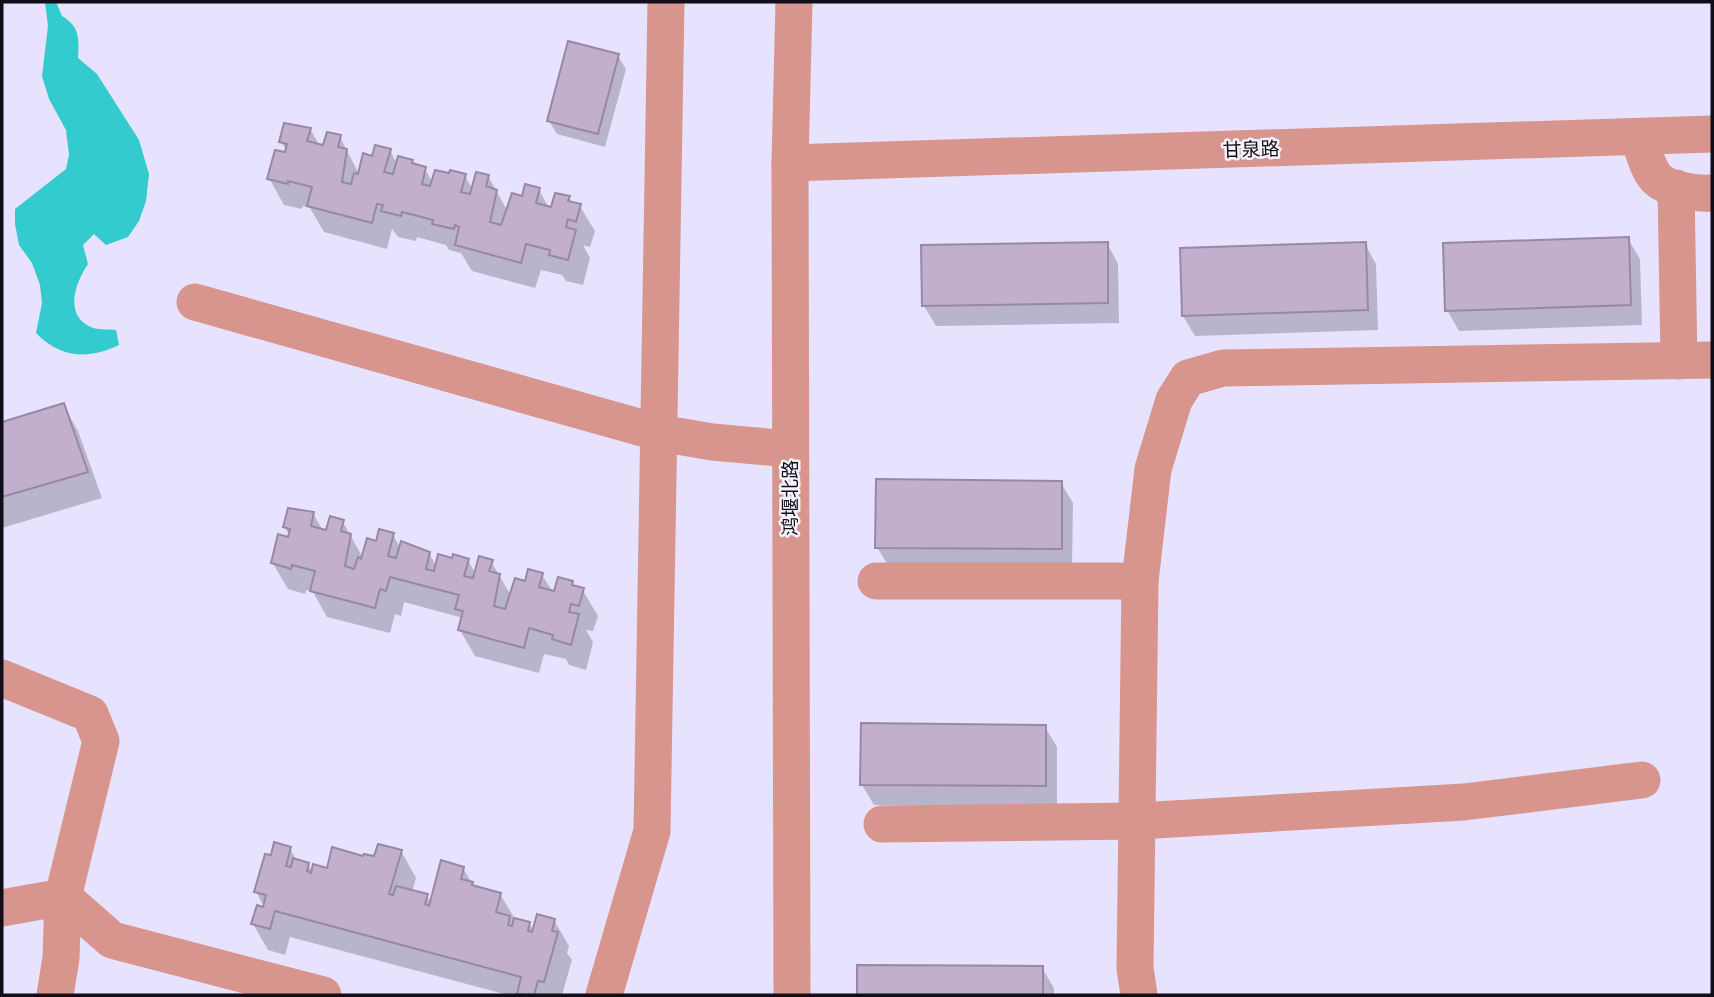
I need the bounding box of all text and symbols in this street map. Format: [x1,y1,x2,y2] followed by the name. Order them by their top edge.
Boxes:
[1222,133,1280,162] street label: 甘泉路
[775,460,802,536] street label: 鸿堰北路

